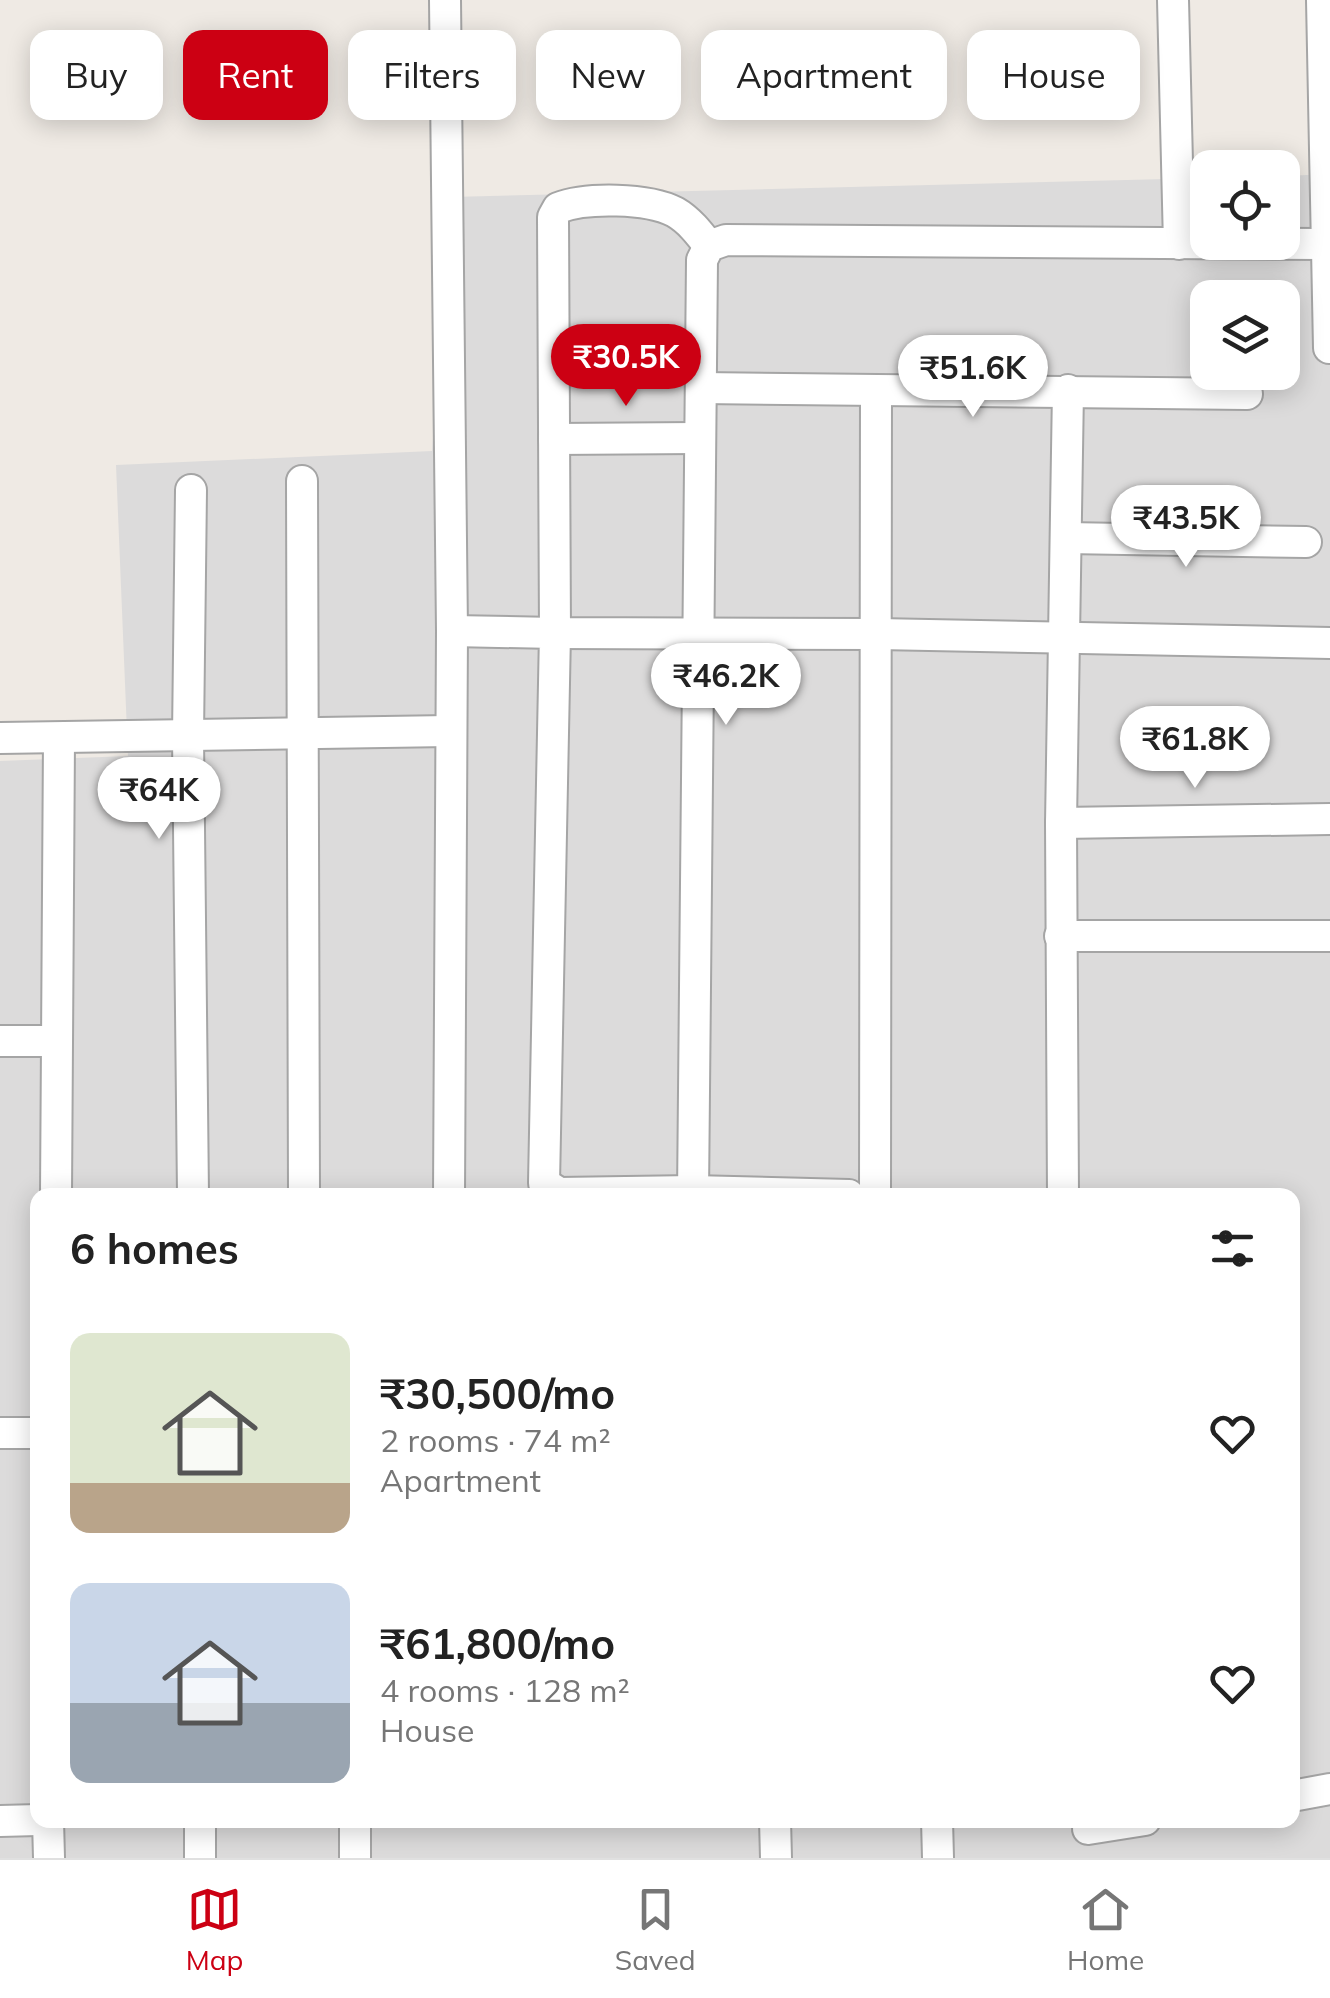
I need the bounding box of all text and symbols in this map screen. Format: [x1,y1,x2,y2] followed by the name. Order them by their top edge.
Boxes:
[30,30,163,120] chip: Buy
[183,30,328,120] chip: Rent
[348,30,516,120] chip: Filters
[536,30,681,120] chip: New
[701,30,947,120] chip: Apartment
[967,30,1140,120] chip: House
[1190,150,1300,390] map controls
[1190,150,1300,260] button: locate
[1190,280,1300,390] button: layers
[545,324,707,409] pin: ₹30.5K
[892,335,1054,420] pin: ₹51.6K
[573,336,679,376] text: ₹30.5K
[920,347,1026,387] text: ₹51.6K
[1105,485,1267,570] pin: ₹43.5K
[1133,497,1239,537] text: ₹43.5K
[645,643,807,728] pin: ₹46.2K
[673,655,779,695] text: ₹46.2K
[1114,706,1276,791] pin: ₹61.8K
[1142,718,1248,758] text: ₹61.8K
[100,757,218,842] pin: ₹64K
[120,769,198,809] text: ₹64K
[1205,1221,1260,1276] icon: filters
[70,1222,239,1275] text: 6 homes
[380,1367,615,1420] text: ₹30,500/mo
[150,1373,270,1493] icon: home
[1205,1406,1260,1461] icon: heart
[380,1420,611,1460] text: 2 rooms · 74 m²
[380,1460,541,1500] text: Apartment
[380,1617,615,1670] text: ₹61,800/mo
[150,1623,270,1743] icon: home
[1205,1656,1260,1711] icon: heart
[380,1670,630,1710] text: 4 rooms · 128 m²
[380,1710,475,1750] text: House
[186,1882,243,1977] tab: Map
[615,1882,696,1977] tab: Saved
[1067,1882,1144,1977] tab: Home

